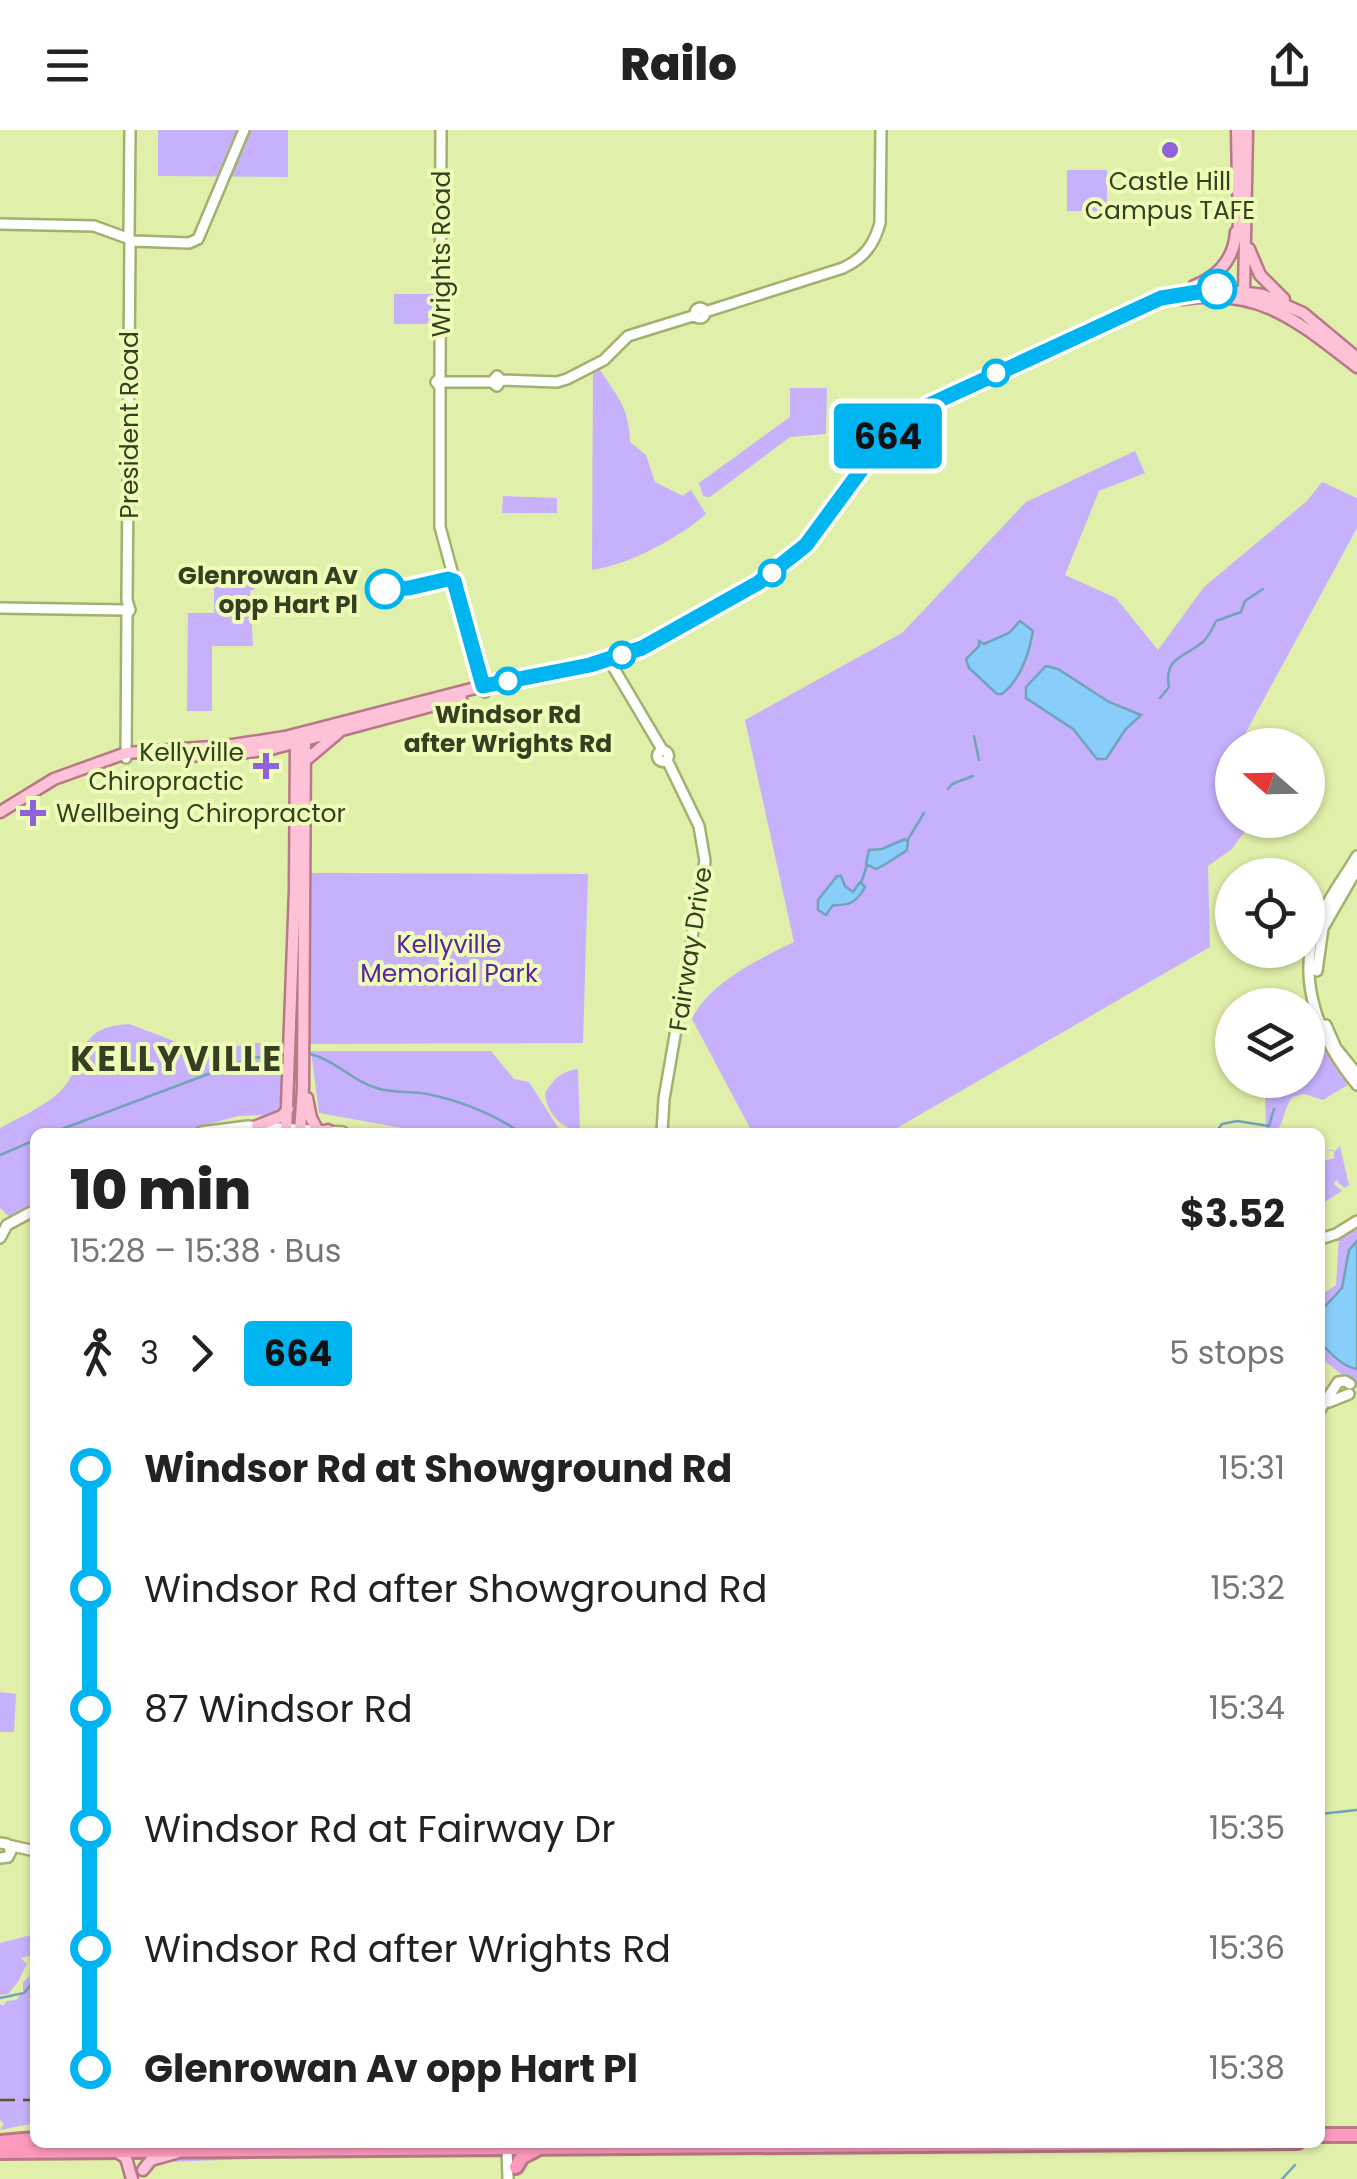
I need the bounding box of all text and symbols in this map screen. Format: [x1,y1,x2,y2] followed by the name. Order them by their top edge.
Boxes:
[620,33,737,96] text: Railo
[40,38,95,93] icon: menu
[1262,38,1317,93] icon: share
[1159,139,1181,161] marker: Castle Hill Campus TAFE
[1085,164,1255,228] place label: Castle Hill Campus TAFE
[424,171,459,337] street label: Wrights Road
[1198,270,1236,308] unlabelled marker
[112,331,147,519] street label: President Road
[983,360,1009,386] unlabelled marker
[830,404,946,468] line badge: 664
[854,412,922,461] text: 664
[178,558,358,622] place label: Glenrowan Av opp Hart Pl
[759,560,785,586] unlabelled marker
[366,570,404,608] marker: Glenrowan Av opp Hart Pl
[609,642,635,668] unlabelled marker
[495,668,521,694] marker: Windsor Rd after Wrights Rd
[404,697,612,761] place label: Windsor Rd after Wrights Rd
[1215,728,1325,838] north arrow
[1215,728,1325,1098] map controls
[88,735,244,799] place label: Kellyville Chiropractic
[253,753,279,779] marker: Kellyville Chiropractic
[56,796,346,831] place label: Wellbeing Chiropractor
[20,800,46,826] marker: Wellbeing Chiropractor
[1215,858,1325,968] button: locate
[660,864,721,1034] street label: Fairway Drive
[360,927,538,991] park label: Kellyville Memorial Park
[1215,988,1325,1098] button: layers
[70,1034,284,1083] district label: KELLYVILLE
[70,1151,251,1228] text: 10 min
[1180,1187,1285,1240] text: $3.52
[70,1228,341,1273] text: 15:28 – 15:38 · Bus
[70,1326,125,1381] icon: walk
[174,1326,229,1381] icon: forward
[264,1329,332,1378] text: 664
[140,1330,159,1375] text: 3
[1169,1330,1285,1375] text: 5 stops
[144,1442,732,1495] text: Windsor Rd at Showground Rd
[1219,1445,1285,1490] text: 15:31
[144,1562,767,1615] text: Windsor Rd after Showground Rd
[1211,1565,1285,1610] text: 15:32
[144,1682,413,1735] text: 87 Windsor Rd
[1209,1685,1285,1730] text: 15:34
[144,1802,615,1855] text: Windsor Rd at Fairway Dr
[1209,1805,1285,1850] text: 15:35
[144,1922,671,1975] text: Windsor Rd after Wrights Rd
[1209,1925,1285,1970] text: 15:36
[144,2042,638,2095] text: Glenrowan Av opp Hart Pl
[1209,2045,1285,2090] text: 15:38

